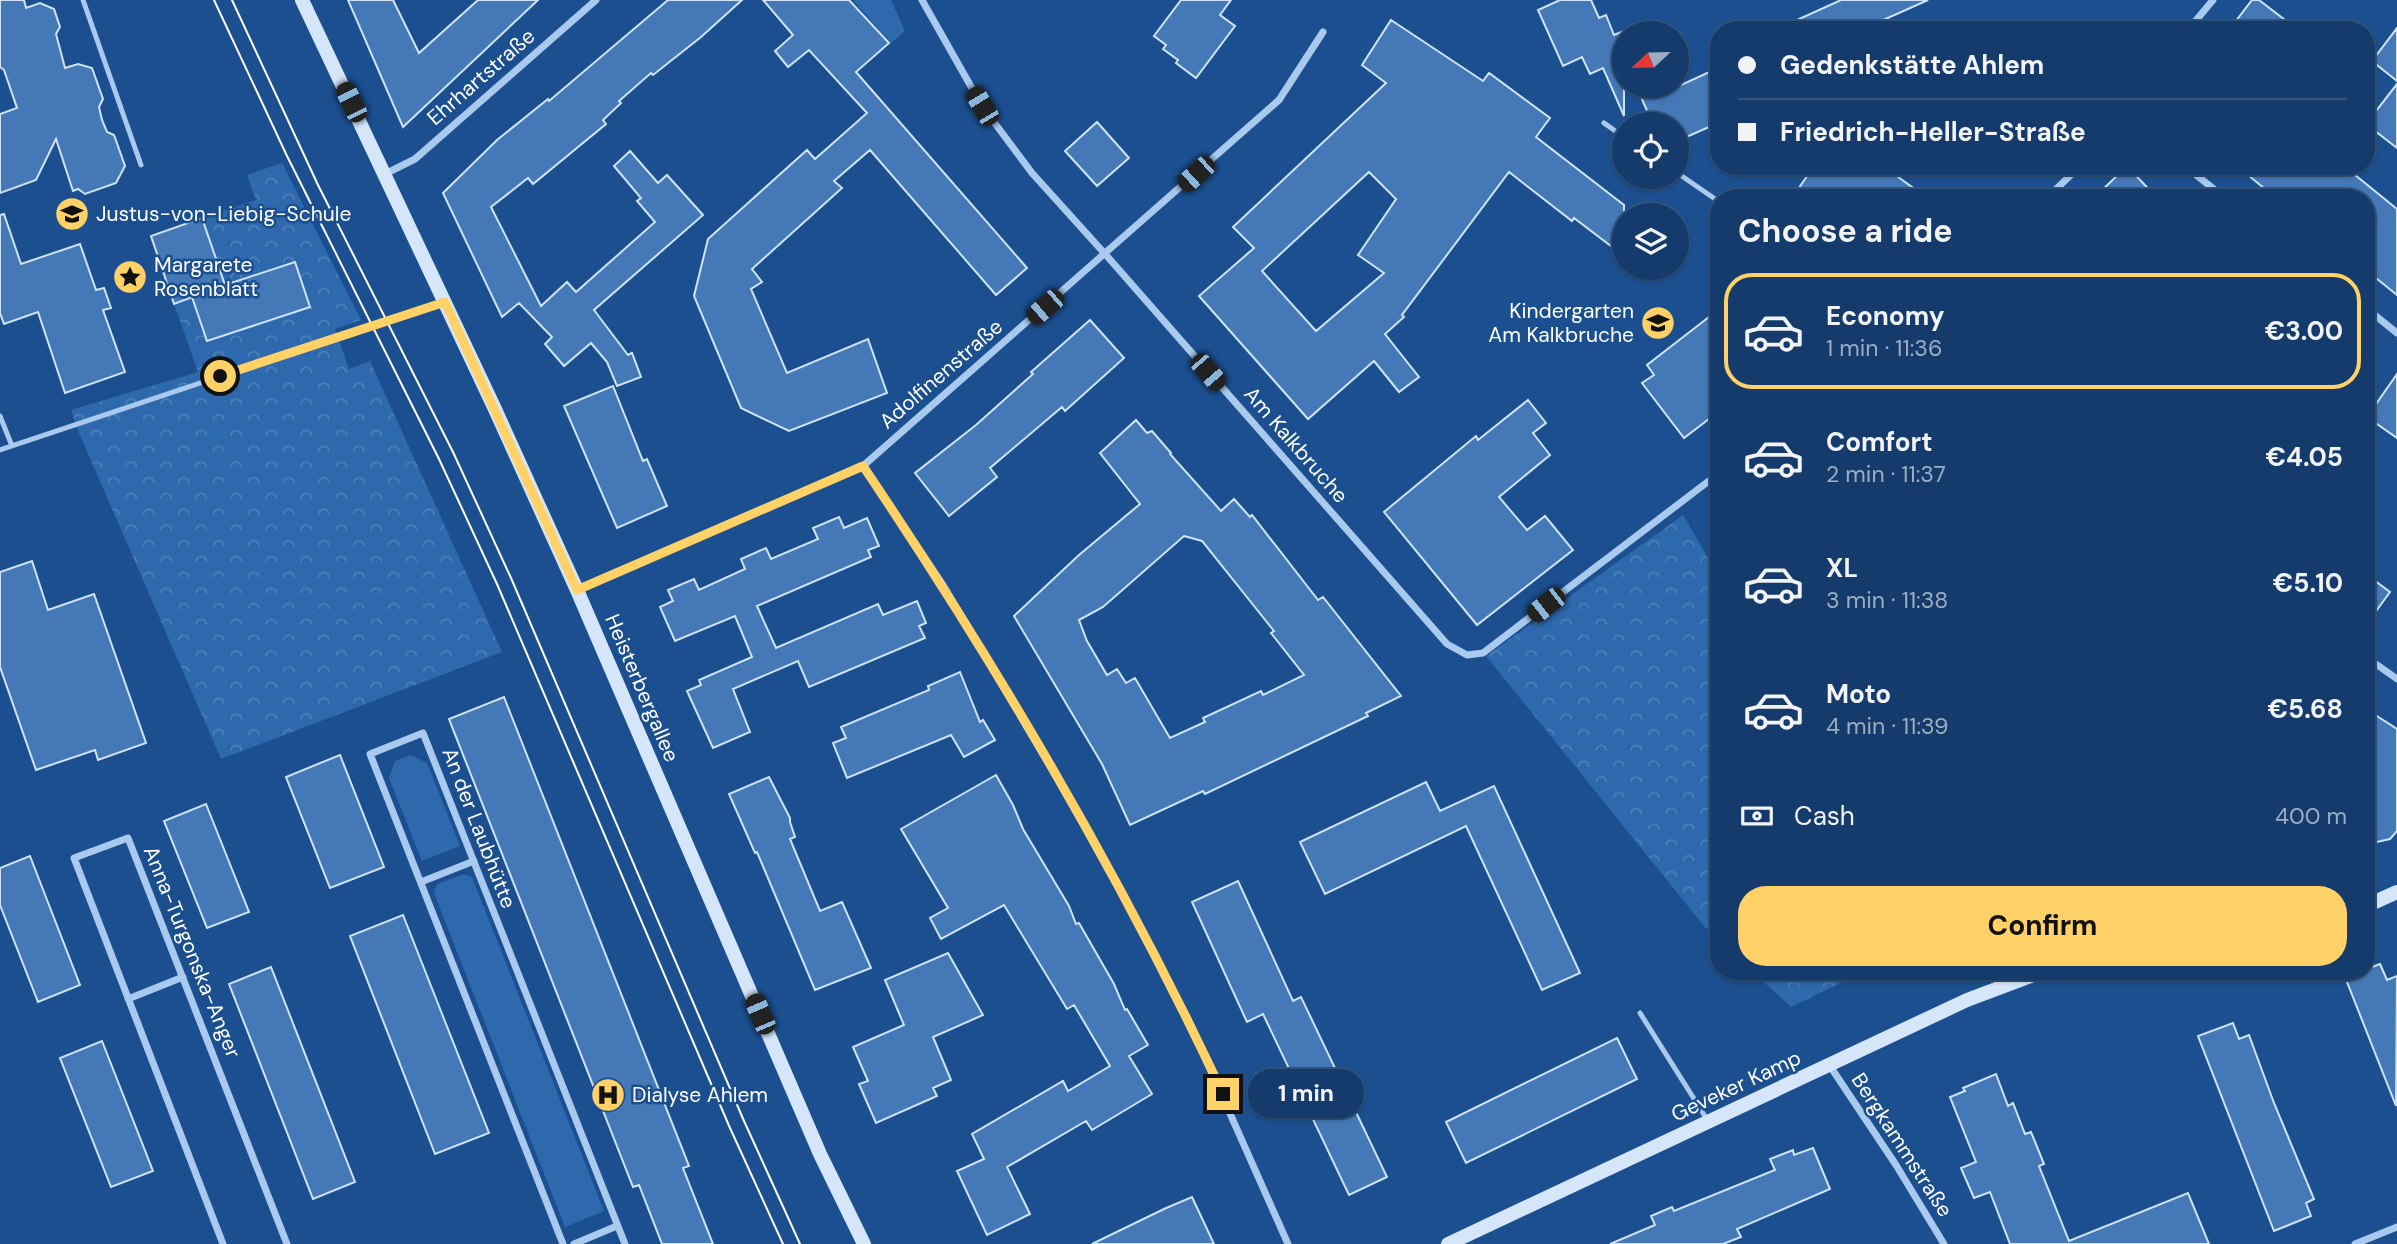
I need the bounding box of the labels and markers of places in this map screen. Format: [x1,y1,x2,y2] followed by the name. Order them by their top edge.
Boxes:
[53,195,91,233] school or university icon: Justus-von-Liebig-Schule
[96,200,351,228] place label: Justus-von-Liebig-Schule
[154,251,258,303] place label: Margarete Rosenblatt
[111,258,149,296] place icon: Margarete Rosenblatt
[1488,297,1634,349] place label: Kindergarten Am Kalkbruche
[1639,304,1677,342] school or university icon: Kindergarten Am Kalkbruche
[589,1076,627,1114] hospital icon: Dialyse Ahlem
[632,1081,768,1109] place label: Dialyse Ahlem

